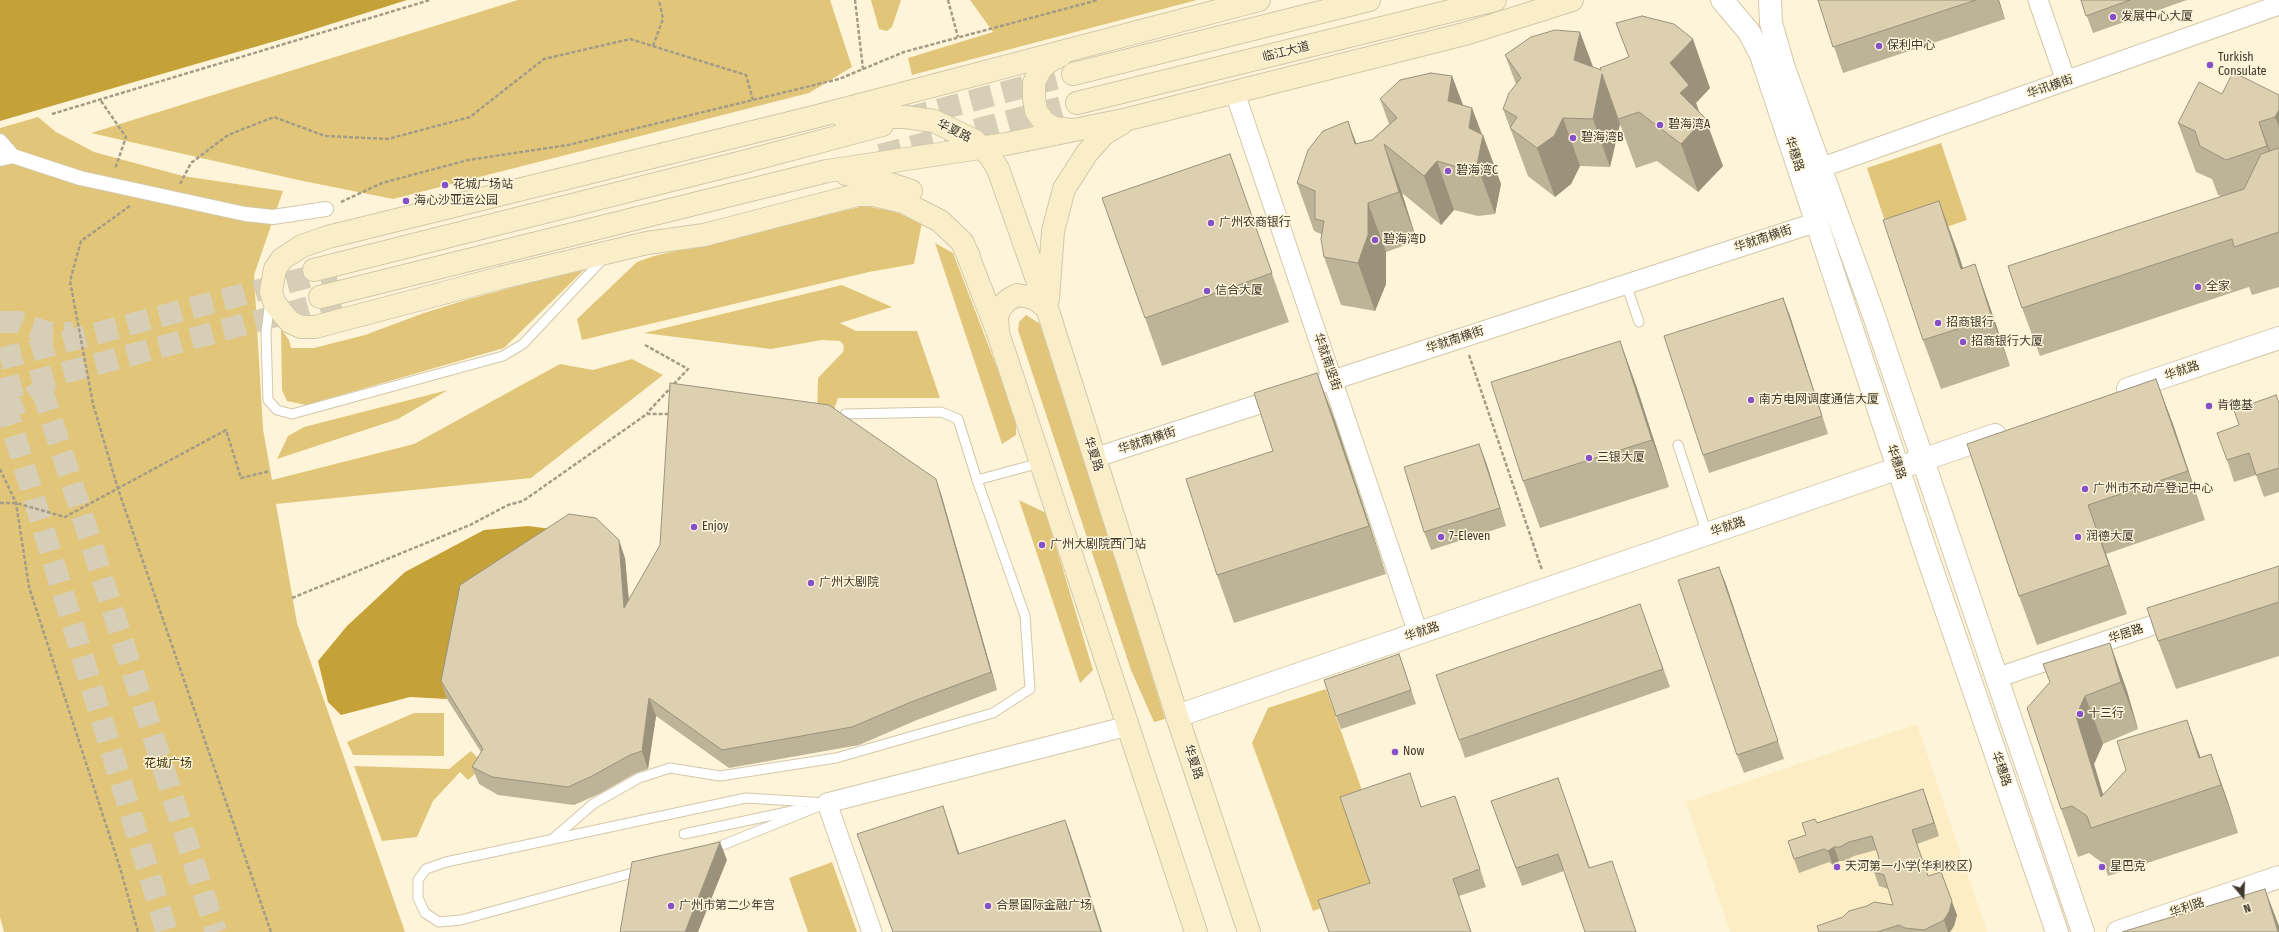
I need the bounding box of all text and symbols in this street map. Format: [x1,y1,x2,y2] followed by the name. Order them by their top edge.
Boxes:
[2121,10,2193,24] place label: 发展中心大厦
[2108,12,2118,22] marker: 发展中心大厦
[1261,39,1311,65] street label: 临江大道
[1887,39,1935,53] place label: 保利中心
[1874,41,1884,51] marker: 保利中心
[2218,51,2267,79] place label: Turkish Consulate
[2205,60,2215,70] marker: Turkish Consulate
[2025,72,2075,102] street label: 华讯横街
[935,117,973,145] street label: 华夏路
[1668,118,1710,132] place label: 碧海湾A
[1655,120,1665,130] marker: 碧海湾A
[1581,131,1624,145] place label: 碧海湾B
[1568,133,1578,143] marker: 碧海湾B
[1782,135,1806,173] street label: 华穗路
[1456,164,1498,178] place label: 碧海湾C
[1443,166,1453,176] marker: 碧海湾C
[453,178,513,192] place label: 花城广场站
[440,180,450,190] marker: 花城广场站
[414,194,498,208] place label: 海心沙亚运公园
[401,196,411,206] marker: 海心沙亚运公园
[1219,216,1291,230] place label: 广州农商银行
[1206,218,1216,228] marker: 广州农商银行
[1732,223,1794,255] street label: 华就南横街
[1383,233,1426,247] place label: 碧海湾D
[1370,235,1380,245] marker: 碧海湾D
[2206,280,2230,294] place label: 全家
[2193,282,2203,292] marker: 全家
[1215,284,1263,298] place label: 信合大厦
[1202,286,1212,296] marker: 信合大厦
[1946,316,1994,330] place label: 招商银行
[1933,318,1943,328] marker: 招商银行
[1424,324,1486,356] street label: 华就南横街
[1310,331,1344,393] street label: 华就南竖街
[1971,335,2043,349] place label: 招商银行大厦
[1958,337,1968,347] marker: 招商银行大厦
[2163,358,2201,384] street label: 华就路
[1759,393,1879,407] place label: 南方电网调度通信大厦
[1746,395,1756,405] marker: 南方电网调度通信大厦
[2217,399,2253,413] place label: 肯德基
[2204,401,2214,411] marker: 肯德基
[1116,425,1178,457] street label: 华就南横街
[1081,435,1105,473] street label: 华夏路
[1884,443,1908,481] street label: 华穗路
[1597,451,1645,465] place label: 三银大厦
[1584,453,1594,463] marker: 三银大厦
[2093,482,2213,496] place label: 广州市不动产登记中心
[2080,484,2090,494] marker: 广州市不动产登记中心
[1709,514,1747,540] street label: 华就路
[702,520,728,534] place label: Enjoy
[689,522,699,532] marker: Enjoy
[1449,530,1490,544] place label: 7-Eleven
[2086,530,2134,544] place label: 润德大厦
[1436,532,1446,542] marker: 7-Eleven
[2073,532,2083,542] marker: 润德大厦
[1050,538,1146,552] place label: 广州大剧院西门站
[1037,540,1047,550] marker: 广州大剧院西门站
[819,576,879,590] place label: 广州大剧院
[806,578,816,588] marker: 广州大剧院
[1403,619,1441,645] street label: 华就路
[2107,622,2145,646] street label: 华居路
[2088,707,2124,721] place label: 十三行
[2075,709,2085,719] marker: 十三行
[1181,743,1205,781] street label: 华夏路
[1403,745,1424,759] place label: Now
[1390,747,1400,757] marker: Now
[1988,750,2014,788] street label: 华穗路
[144,757,192,771] park label: 花城广场
[1845,860,1972,874] place label: 天河第一小学(华利校区)
[2110,860,2146,874] place label: 星巴克
[1832,862,1842,872] marker: 天河第一小学(华利校区)
[2097,862,2107,872] marker: 星巴克
[2223,876,2263,916] north arrow
[2168,895,2206,921] street label: 华利路
[679,899,775,913] place label: 广州市第二少年宫
[996,899,1092,913] place label: 合景国际金融广场
[666,901,676,911] marker: 广州市第二少年宫
[983,901,993,911] marker: 合景国际金融广场
[2242,901,2252,915] text: N

